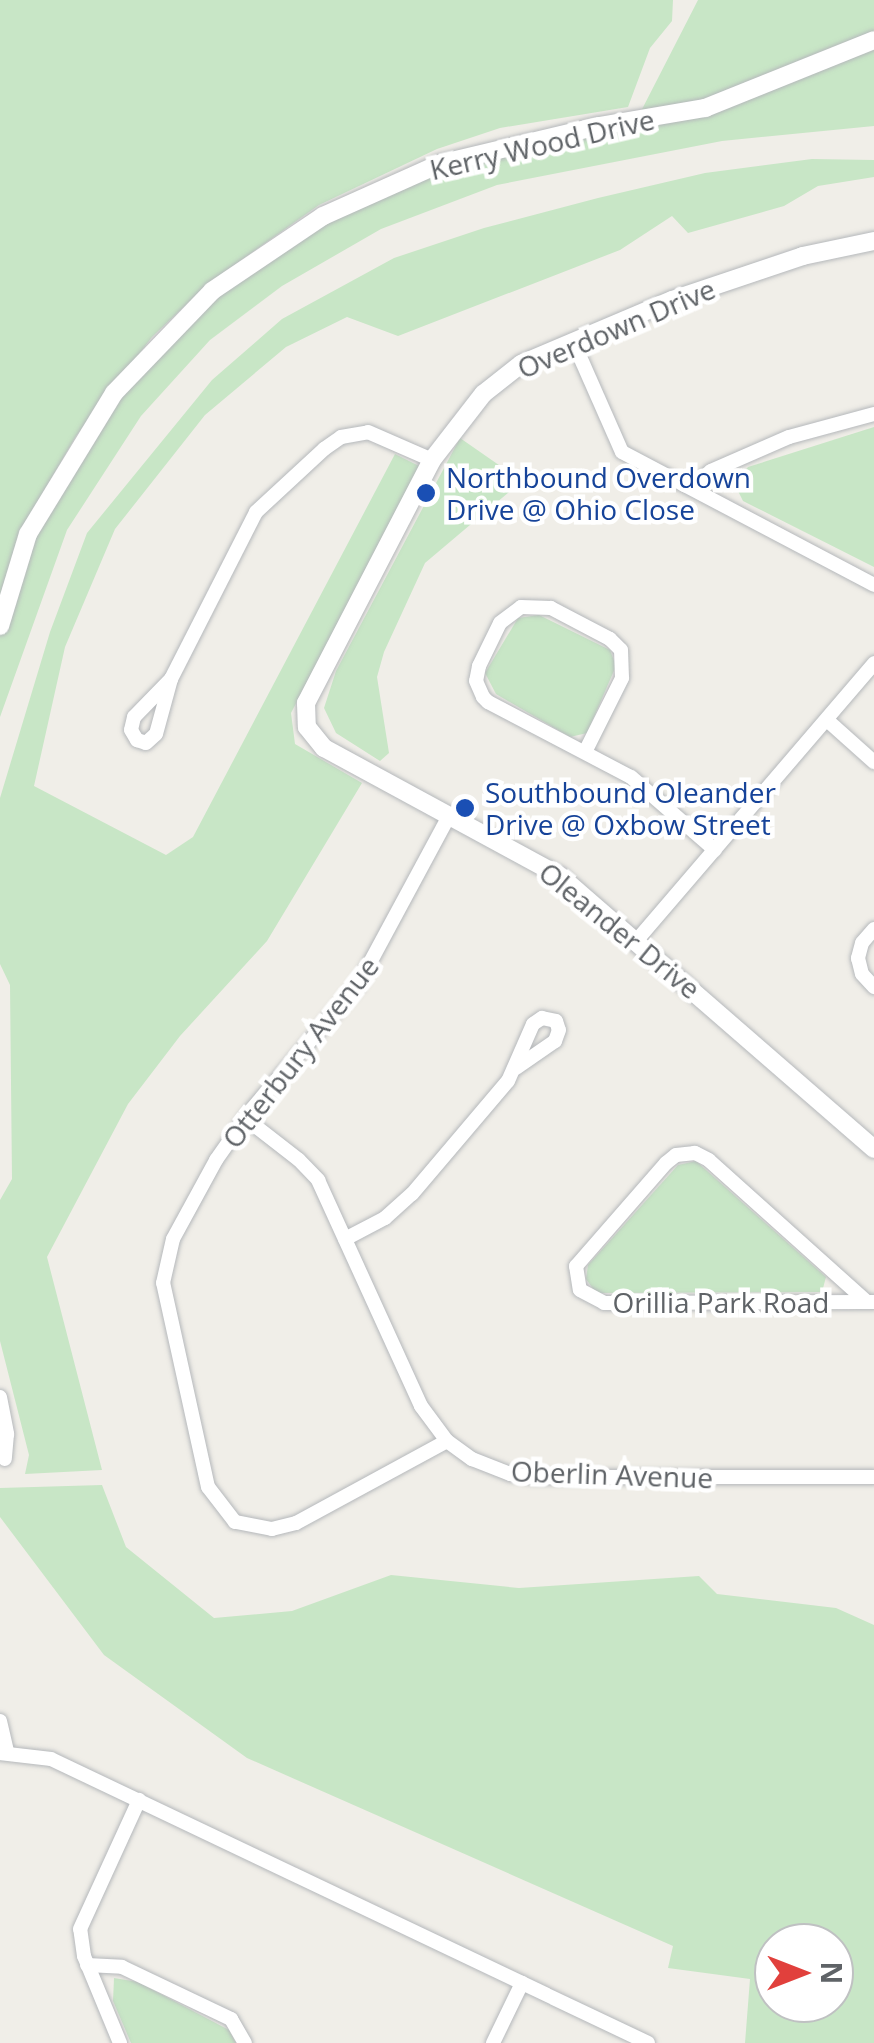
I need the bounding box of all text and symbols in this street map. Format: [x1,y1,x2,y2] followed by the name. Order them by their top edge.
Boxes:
[426,102,658,186] street label: Kerry Wood Drive
[512,271,720,385] street label: Overdown Drive
[446,460,751,526] place label: Northbound Overdown Drive @ Ohio Close
[415,482,437,504] marker: Northbound Overdown Drive @ Ohio Close
[485,775,776,841] place label: Southbound Oleander Drive @ Oxbow Street
[454,797,476,819] marker: Southbound Oleander Drive @ Oxbow Street
[533,855,707,1005] street label: Oleander Drive
[215,950,385,1154] street label: Otterbury Avenue
[613,1285,829,1319] street label: Orillia Park Road
[510,1454,714,1494] street label: Oberlin Avenue
[754,1923,854,2023] north arrow
[813,1962,851,1984] text: N

